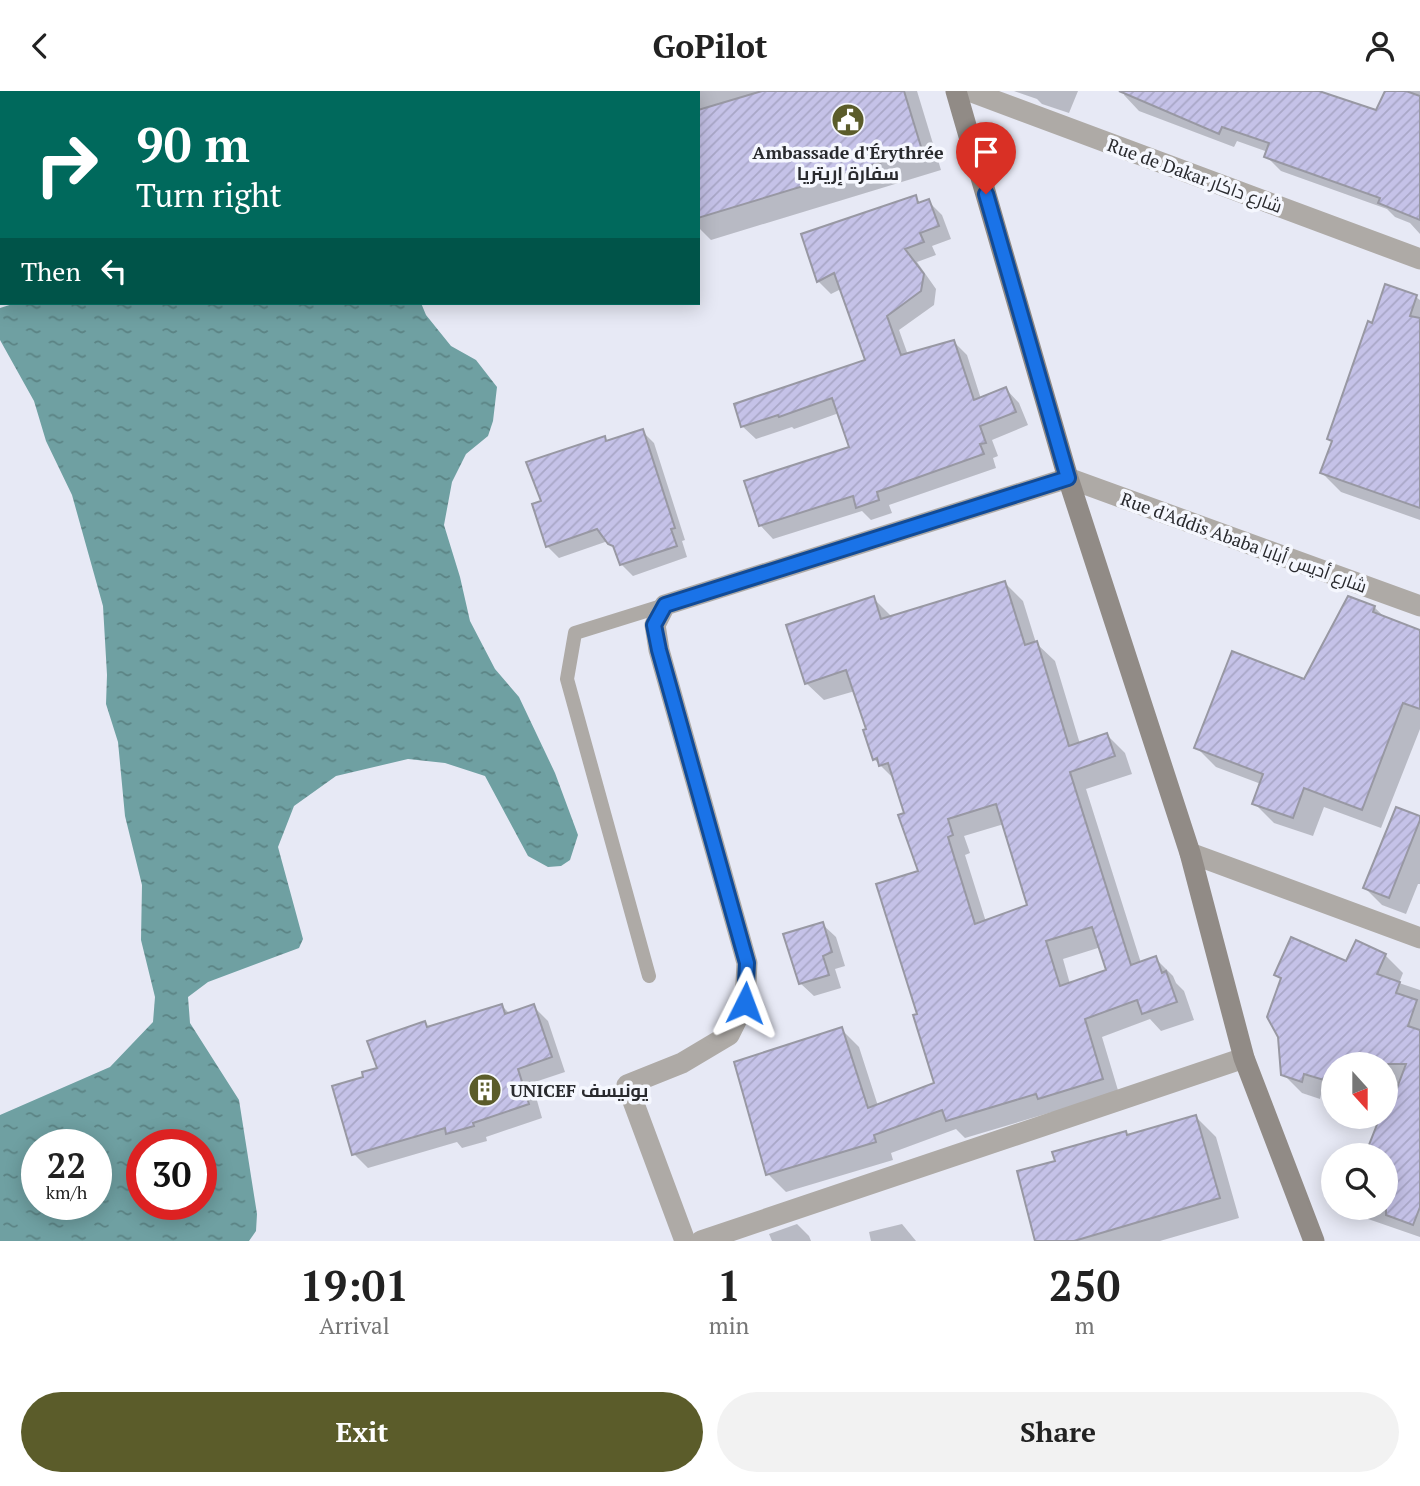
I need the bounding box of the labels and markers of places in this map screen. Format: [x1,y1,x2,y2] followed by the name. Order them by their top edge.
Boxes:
[829,101,867,139] public building icon: Ambassade d'Érythrée سفارة إريتريا
[956,122,1016,194] pin
[752,140,944,186] place label: Ambassade d'Érythrée سفارة إريتريا
[466,1071,504,1109] building icon: UNICEF يونيسف
[510,1078,649,1102] place label: UNICEF يونيسف

